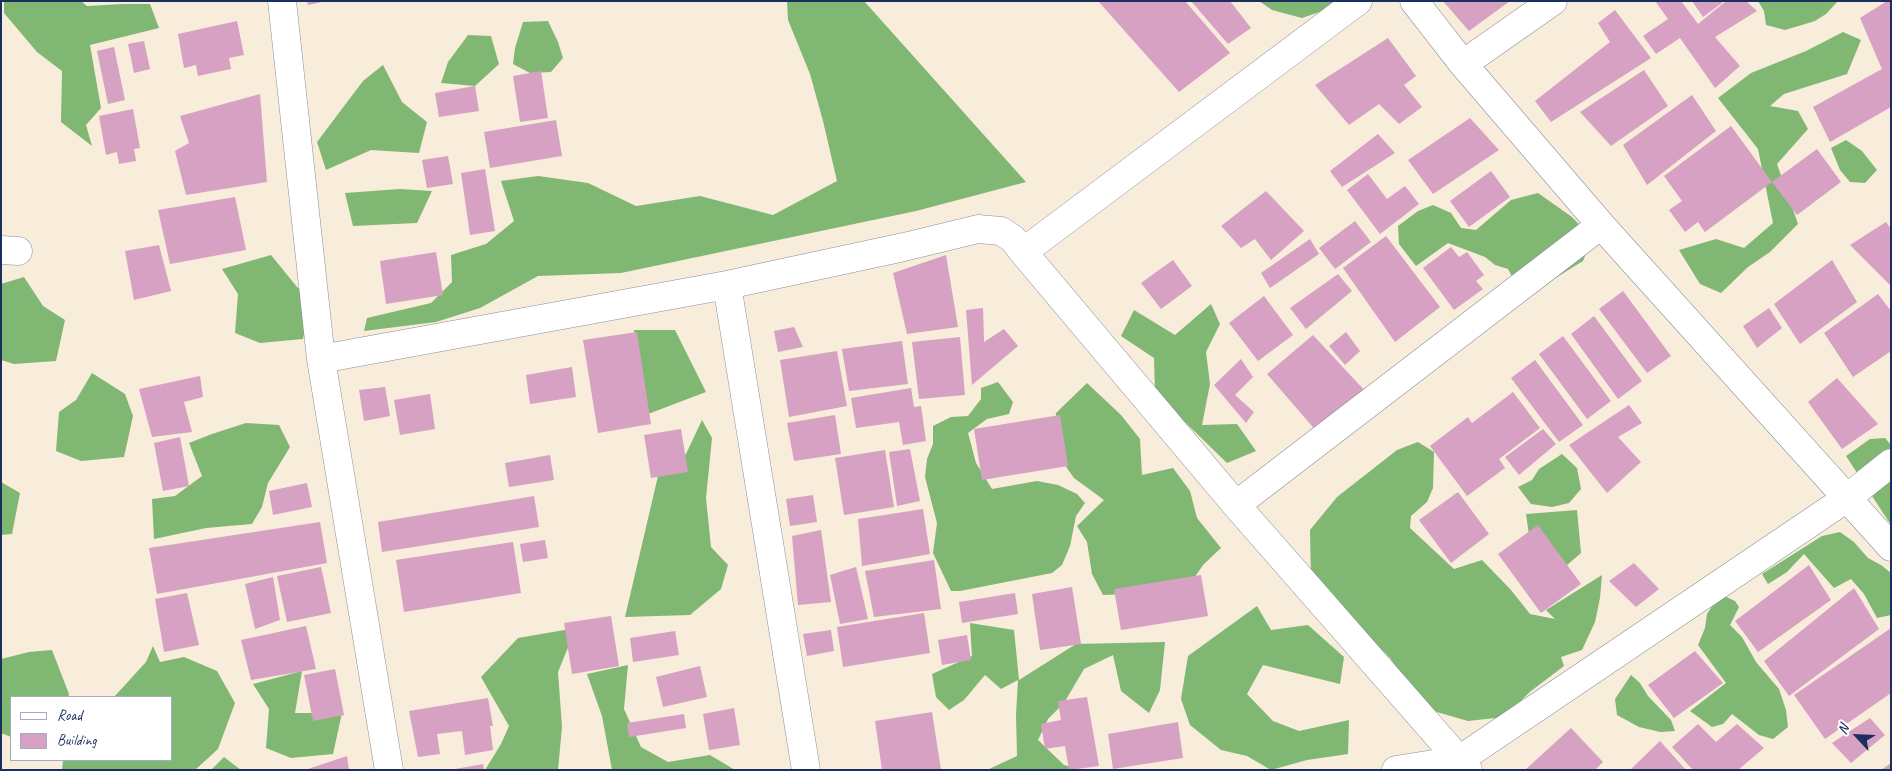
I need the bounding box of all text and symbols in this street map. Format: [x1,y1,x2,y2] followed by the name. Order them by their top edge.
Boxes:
[10,696,172,761] legend
[57,706,82,725] text: Road
[1832,711,1882,761] north arrow
[1833,722,1852,737] text: N
[57,731,96,750] text: Building

